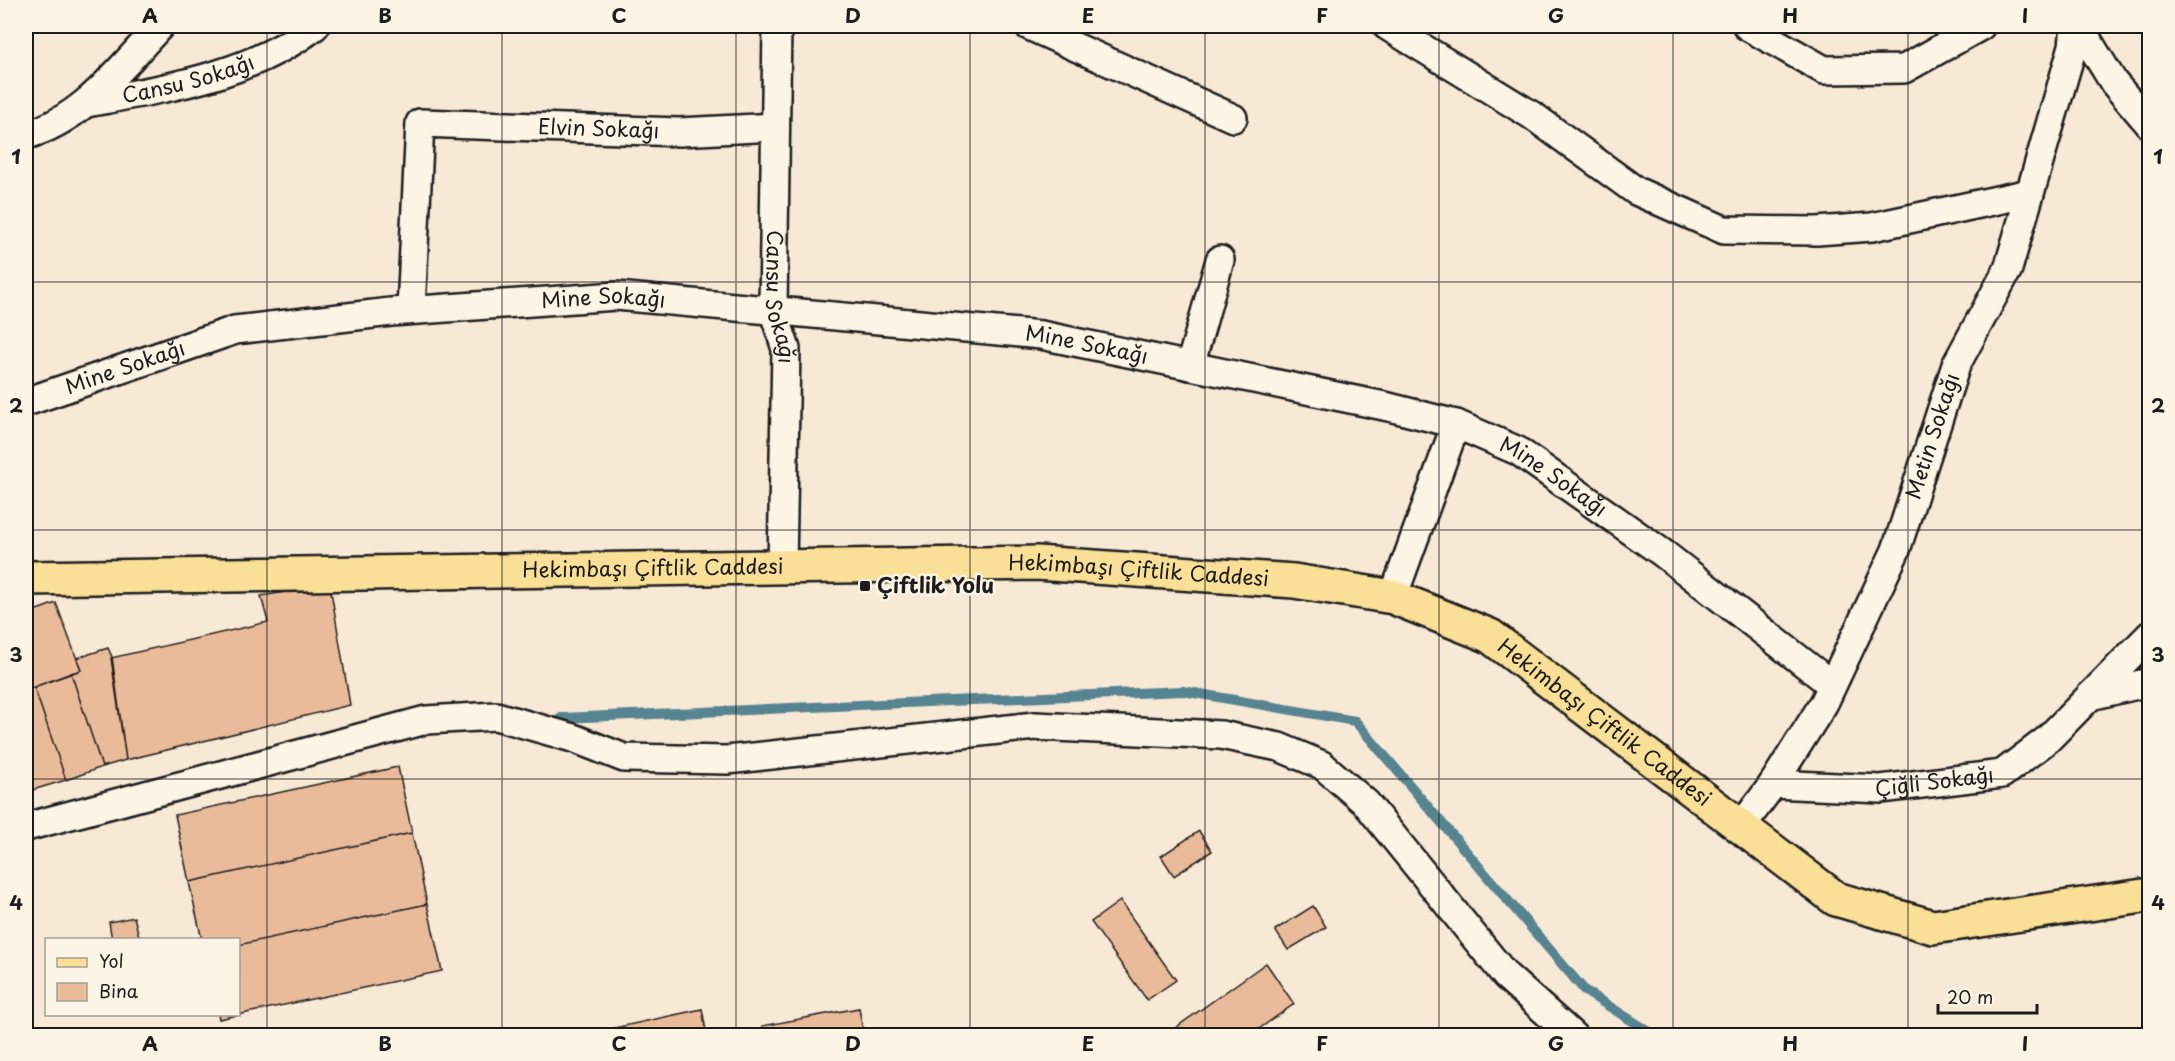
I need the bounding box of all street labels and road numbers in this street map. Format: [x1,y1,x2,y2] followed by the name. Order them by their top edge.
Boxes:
[119,45,259,110] street label: Cansu Sokağı
[537,109,660,145] street label: Elvin Sokağı
[759,230,804,364] street label: Cansu Sokağı
[540,278,667,315] street label: Mine Sokağı
[1024,316,1151,371] street label: Mine Sokağı
[60,330,189,401] street label: Mine Sokağı
[1896,368,1966,503] street label: Metin Sokağı
[1495,427,1615,523] street label: Mine Sokağı
[1008,545,1270,593] street label: Hekimbaşı Çiftlik Caddesi
[522,549,784,585] street label: Hekimbaşı Çiftlik Caddesi
[1492,629,1719,813] street label: Hekimbaşı Çiftlik Caddesi
[1873,757,1995,804] street label: Çiğli Sokağı

